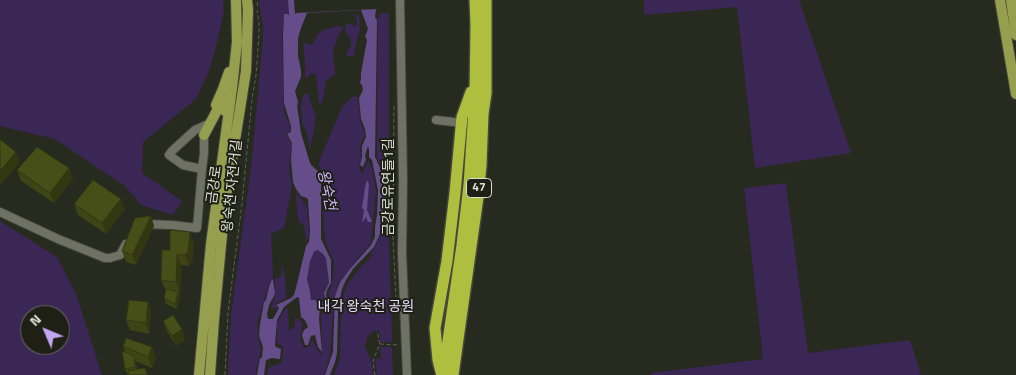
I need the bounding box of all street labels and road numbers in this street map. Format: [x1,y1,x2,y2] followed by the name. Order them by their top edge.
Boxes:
[382,138,398,236] street label: 금강로유연들1길
[220,139,246,233] street label: 왕숙천 자전거길
[204,165,226,205] street label: 금강로
[466,178,492,198] road number: 47

